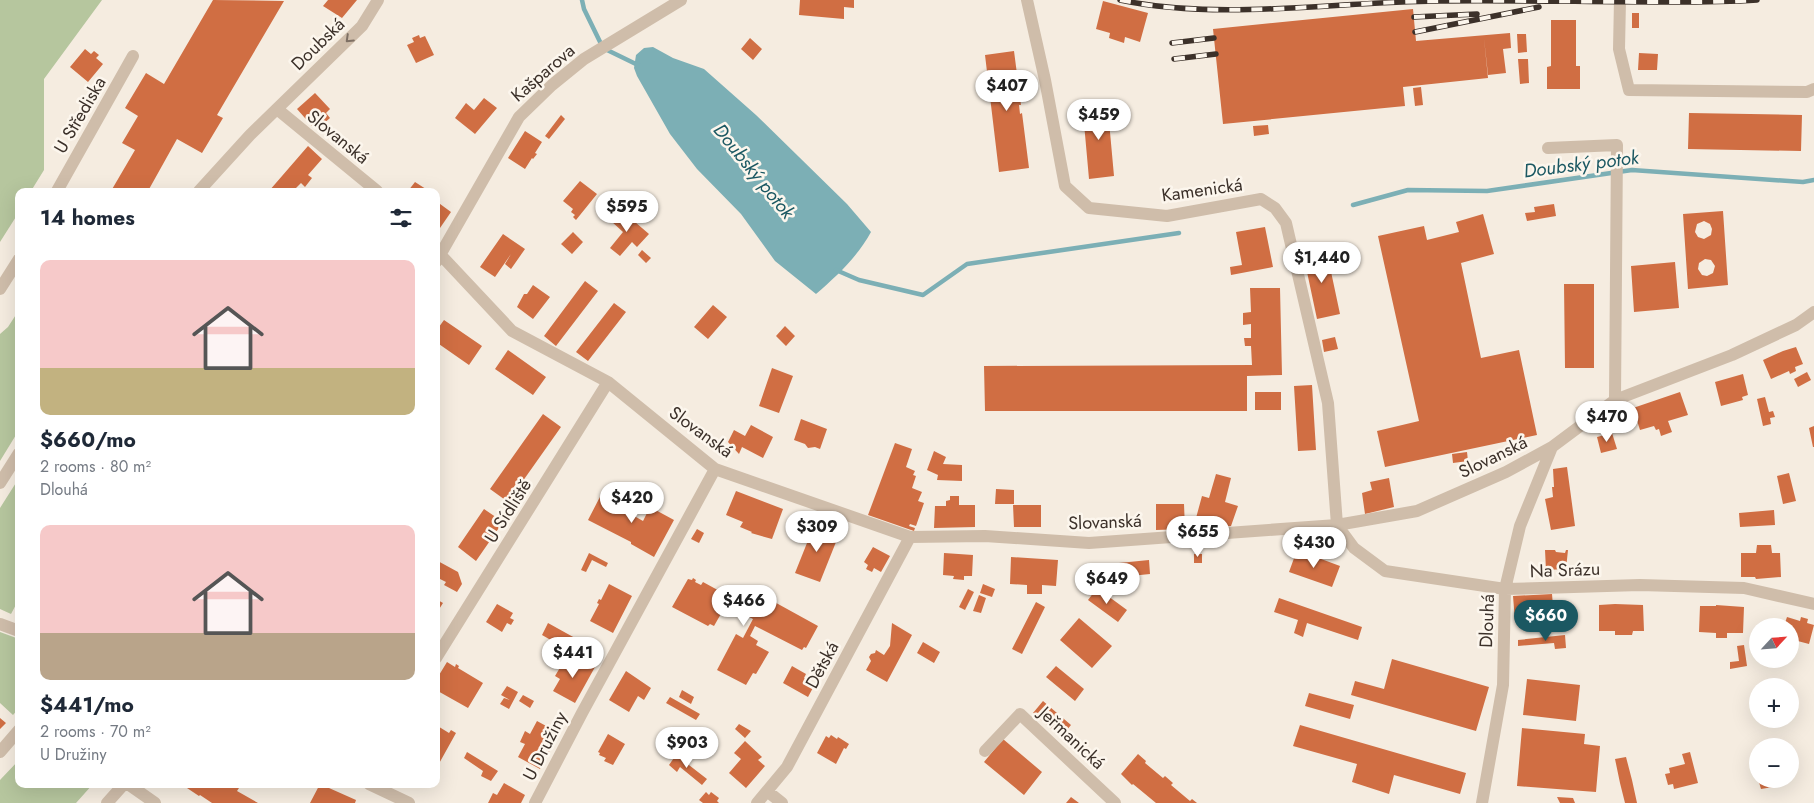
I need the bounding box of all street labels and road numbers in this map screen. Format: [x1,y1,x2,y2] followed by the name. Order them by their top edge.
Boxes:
[285,12,351,76] street label: Doubská
[505,38,581,108] street label: Kašparova
[48,72,112,158] street label: U Střediska
[301,104,375,170] street label: Slovanská
[1160,171,1244,209] street label: Kamenická
[664,400,738,464] street label: Slovanská
[1454,429,1532,485] street label: Slovanská
[478,474,538,548] street label: U Sídliště
[1068,508,1142,536] street label: Slovanská
[1529,556,1601,584] street label: Na Srázu
[1473,594,1501,648] street label: Dlouhá
[799,637,845,693] street label: Dětská
[1032,699,1111,775] street label: Jeřmanická
[516,707,574,785] street label: U Družiny

